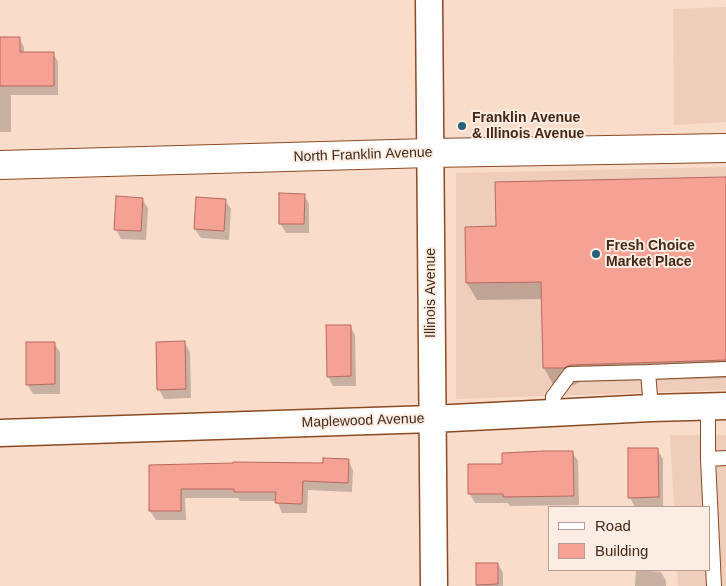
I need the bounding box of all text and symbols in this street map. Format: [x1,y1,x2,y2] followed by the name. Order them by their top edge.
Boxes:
[472,110,584,142] place label: Franklin Avenue & Illinois Avenue
[456,120,468,132] marker: Franklin Avenue & Illinois Avenue
[293,144,433,166] street label: North Franklin Avenue
[606,238,695,270] place label: Fresh Choice Market Place
[423,248,439,338] street label: Illinois Avenue
[590,248,602,260] marker: Fresh Choice Market Place
[301,410,425,432] street label: Maplewood Avenue
[548,506,711,571] legend
[595,517,631,534] text: Road
[595,542,648,559] text: Building

